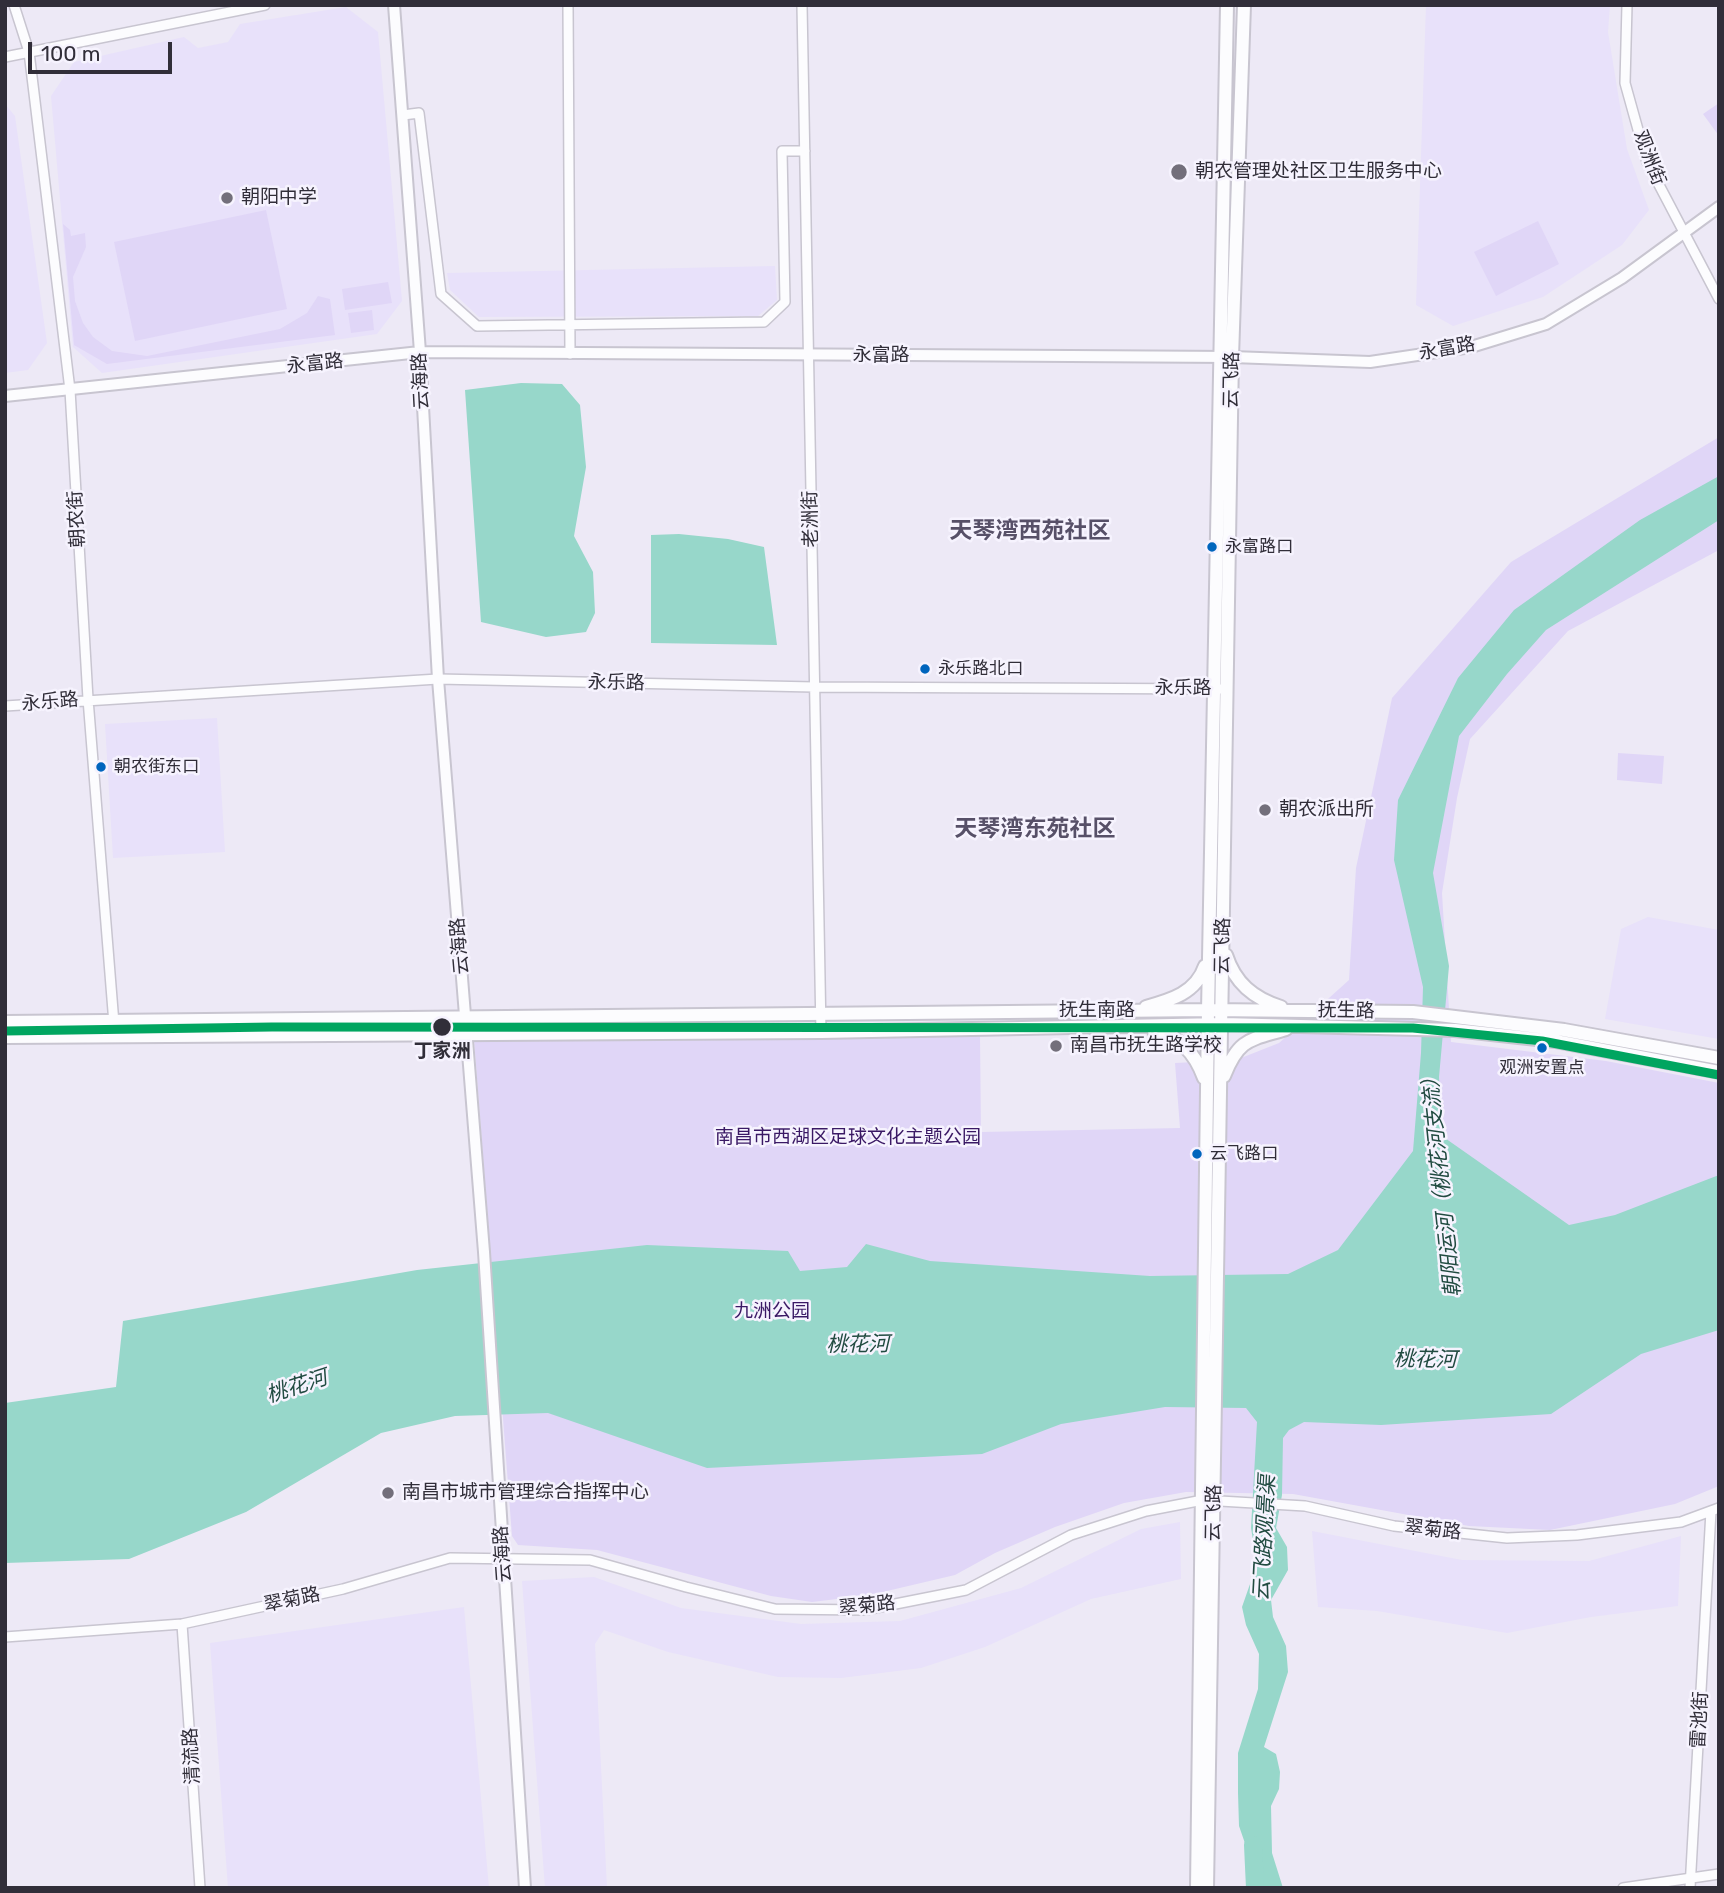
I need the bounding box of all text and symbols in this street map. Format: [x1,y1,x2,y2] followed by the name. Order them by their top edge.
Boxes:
[32,28,175,72] scale bar
[41,41,100,66] text: 100 m
[1628,127,1670,189] street label: 观洲街
[1195,161,1442,183] place label: 朝农管理处社区卫生服务中心
[1169,162,1189,182] marker: 朝农管理处社区卫生服务中心
[241,187,317,209] place label: 朝阳中学
[219,190,235,206] marker: 朝阳中学
[1417,333,1477,365] street label: 永富路
[853,345,909,367] street label: 永富路
[285,350,345,378] street label: 永富路
[1220,351,1244,409] street label: 云飞路
[408,352,434,410] street label: 云海路
[64,490,90,548] street label: 朝农街
[799,490,823,548] street label: 老洲街
[950,517,1110,545] district label: 天琴湾西苑社区
[1225,537,1293,557] place label: 永富路口
[1205,540,1219,554] marker: 永富路口
[938,659,1023,679] place label: 永乐路北口
[918,662,932,676] marker: 永乐路北口
[587,671,645,695] street label: 永乐路
[1155,678,1211,700] street label: 永乐路
[21,688,79,716] street label: 永乐路
[114,757,199,777] place label: 朝农街东口
[94,760,108,774] marker: 朝农街东口
[1279,799,1374,821] place label: 朝农派出所
[1257,802,1273,818] marker: 朝农派出所
[955,815,1115,843] district label: 天琴湾东苑社区
[446,917,474,975] street label: 云海路
[1211,917,1235,975] street label: 云飞路
[1317,999,1375,1023] street label: 抚生路
[1059,1000,1135,1022] street label: 抚生南路
[431,1016,453,1038] marker: 丁家洲
[1070,1035,1222,1057] place label: 南昌市抚生路学校
[1048,1038,1064,1054] marker: 南昌市抚生路学校
[414,1041,470,1063] place label: 丁家洲
[1535,1041,1549,1055] marker: 观洲安置点
[1500,1058,1584,1078] place label: 观洲安置点
[1417,1066,1467,1298] water label: 朝阳运河（桃花河支流）
[715,1127,981,1149] park label: 南昌市西湖区足球文化主题公园
[1210,1144,1278,1164] place label: 云飞路口
[1190,1147,1204,1161] marker: 云飞路口
[734,1301,810,1323] park label: 九洲公园
[826,1332,890,1358] water label: 桃花河
[1393,1347,1457,1373] water label: 桃花河
[263,1365,331,1409] water label: 桃花河
[1249,1474,1281,1602] water label: 云飞路观景渠
[402,1482,649,1504] place label: 南昌市城市管理综合指挥中心
[1202,1484,1226,1542] street label: 云飞路
[380,1485,396,1501] marker: 南昌市城市管理综合指挥中心
[1403,1516,1463,1544] street label: 翠菊路
[490,1525,516,1583] street label: 云海路
[262,1583,322,1617] street label: 翠菊路
[837,1592,897,1620] street label: 翠菊路
[1687,1691,1713,1749] street label: 雷池街
[179,1727,205,1785] street label: 清流路

